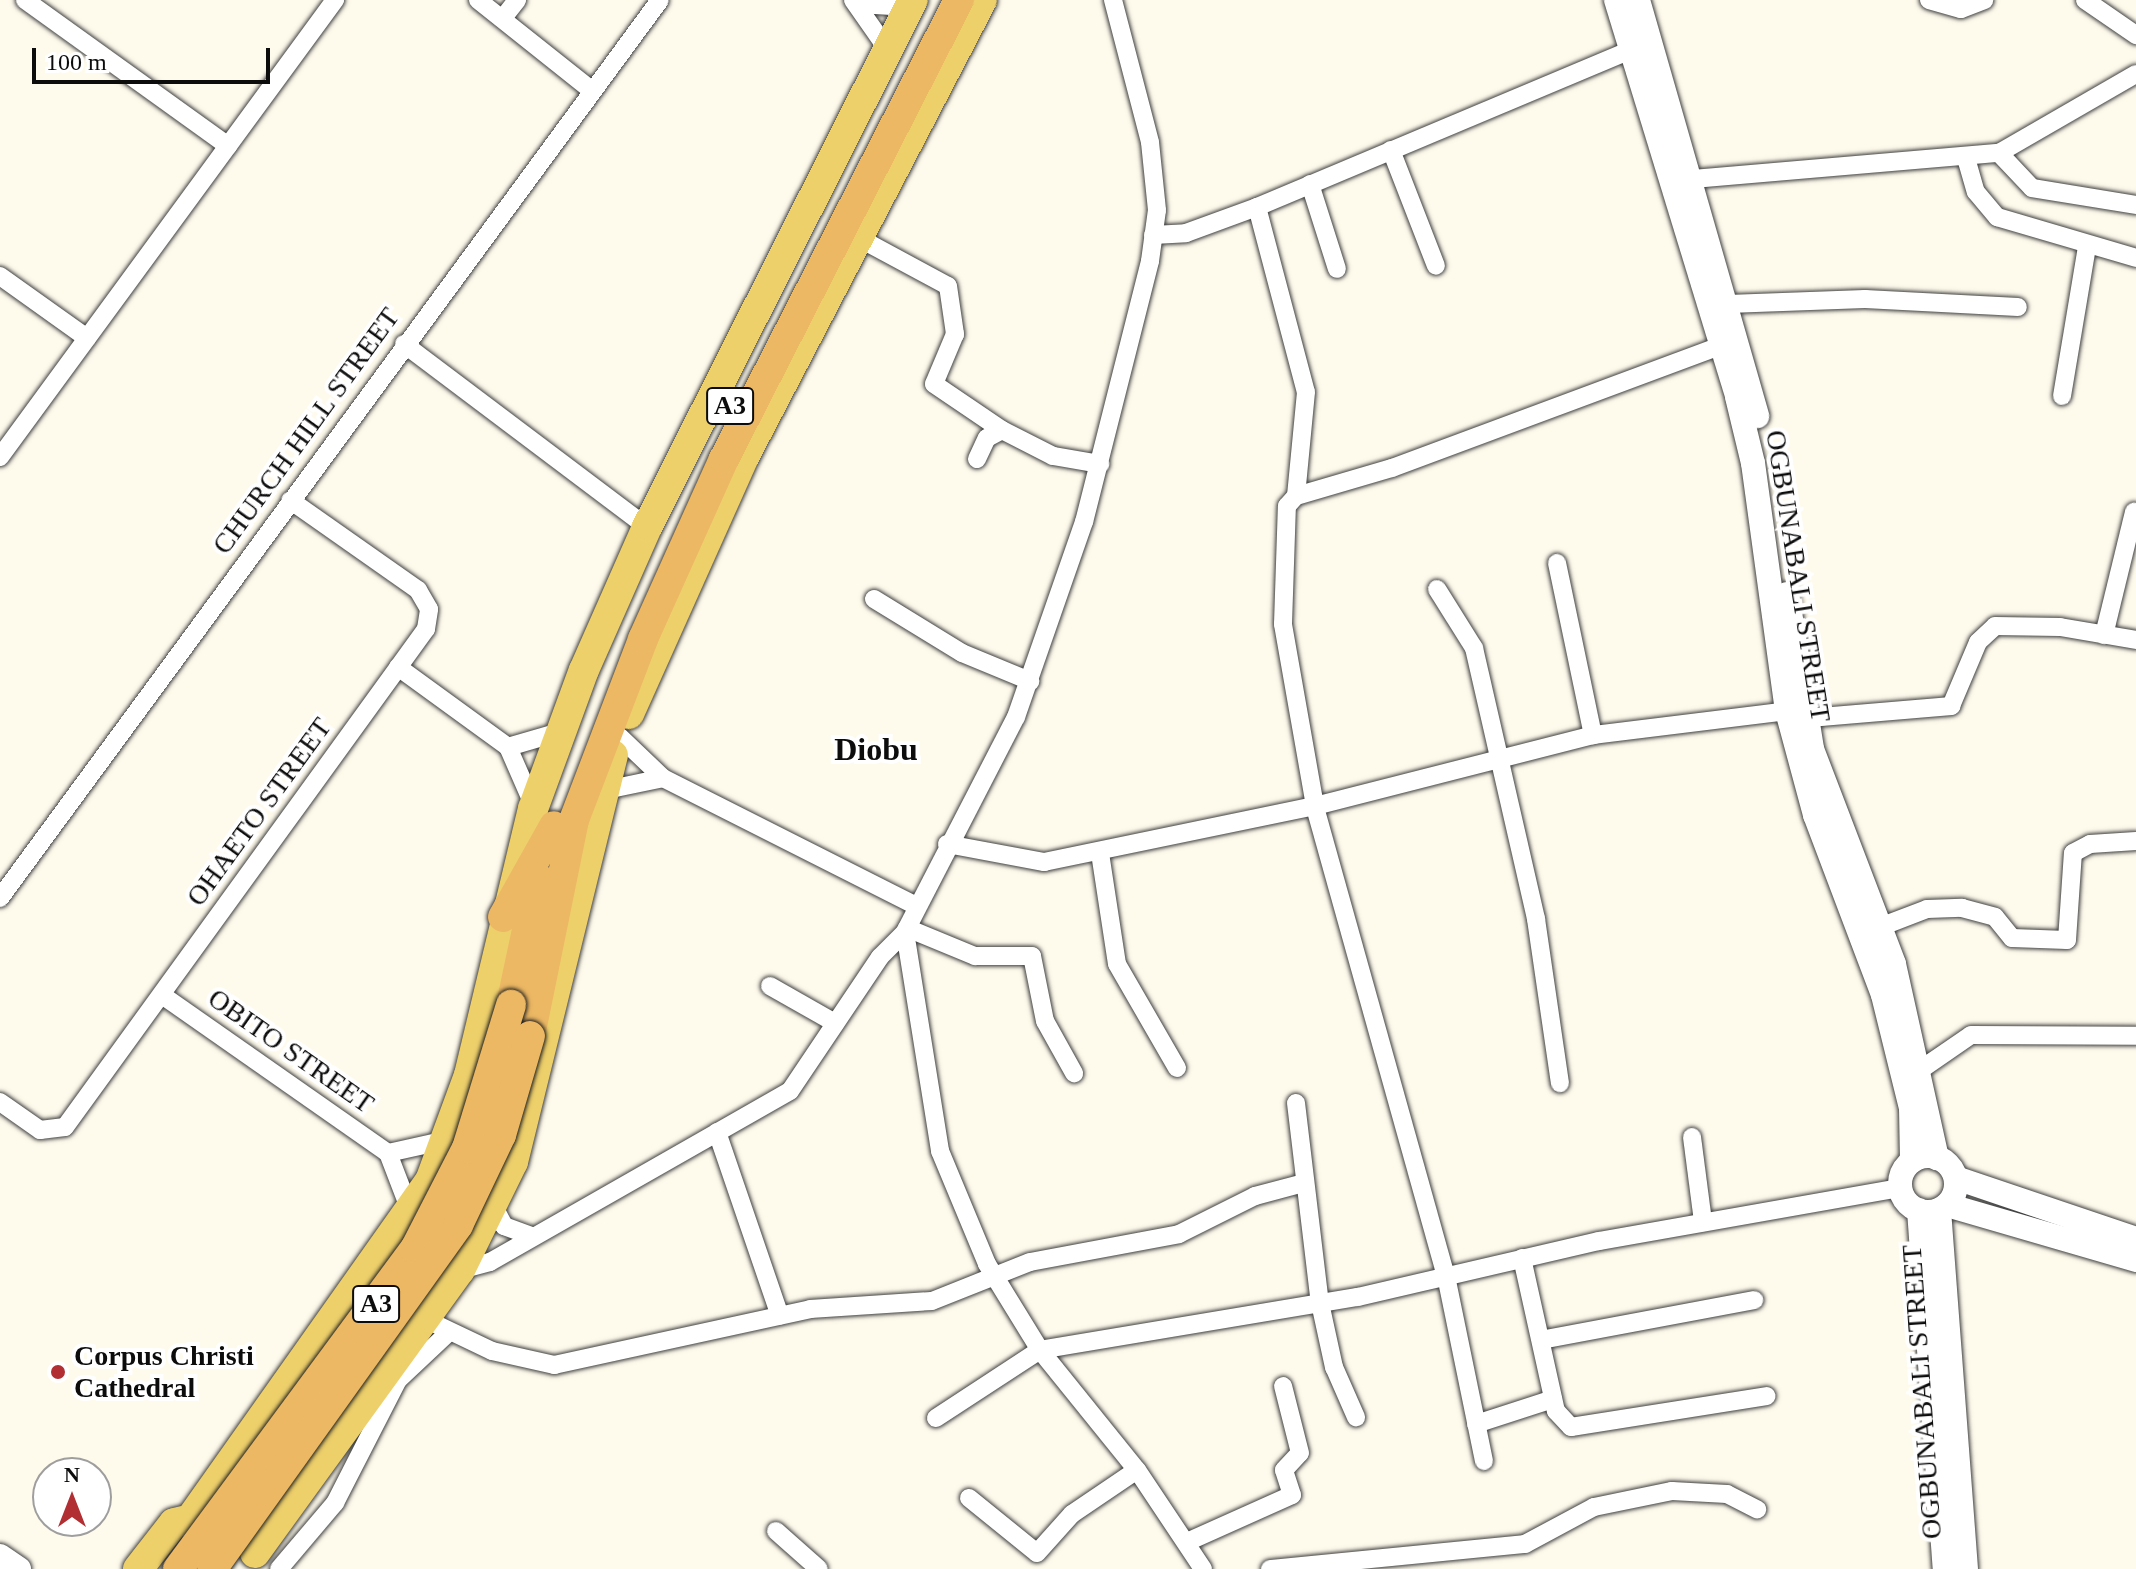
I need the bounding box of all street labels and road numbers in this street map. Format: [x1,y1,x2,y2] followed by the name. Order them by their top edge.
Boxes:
[205,301,407,561] street label: CHURCH HILL STREET
[706,384,754,428] road number: A3
[1758,428,1838,724] street label: OGBUNABALI STREET
[180,711,338,913] street label: OHAETO STREET
[202,981,380,1121] street label: OBITO STREET
[1895,1244,1949,1540] street label: OGBUNABALI STREET
[352,1282,400,1326] road number: A3

